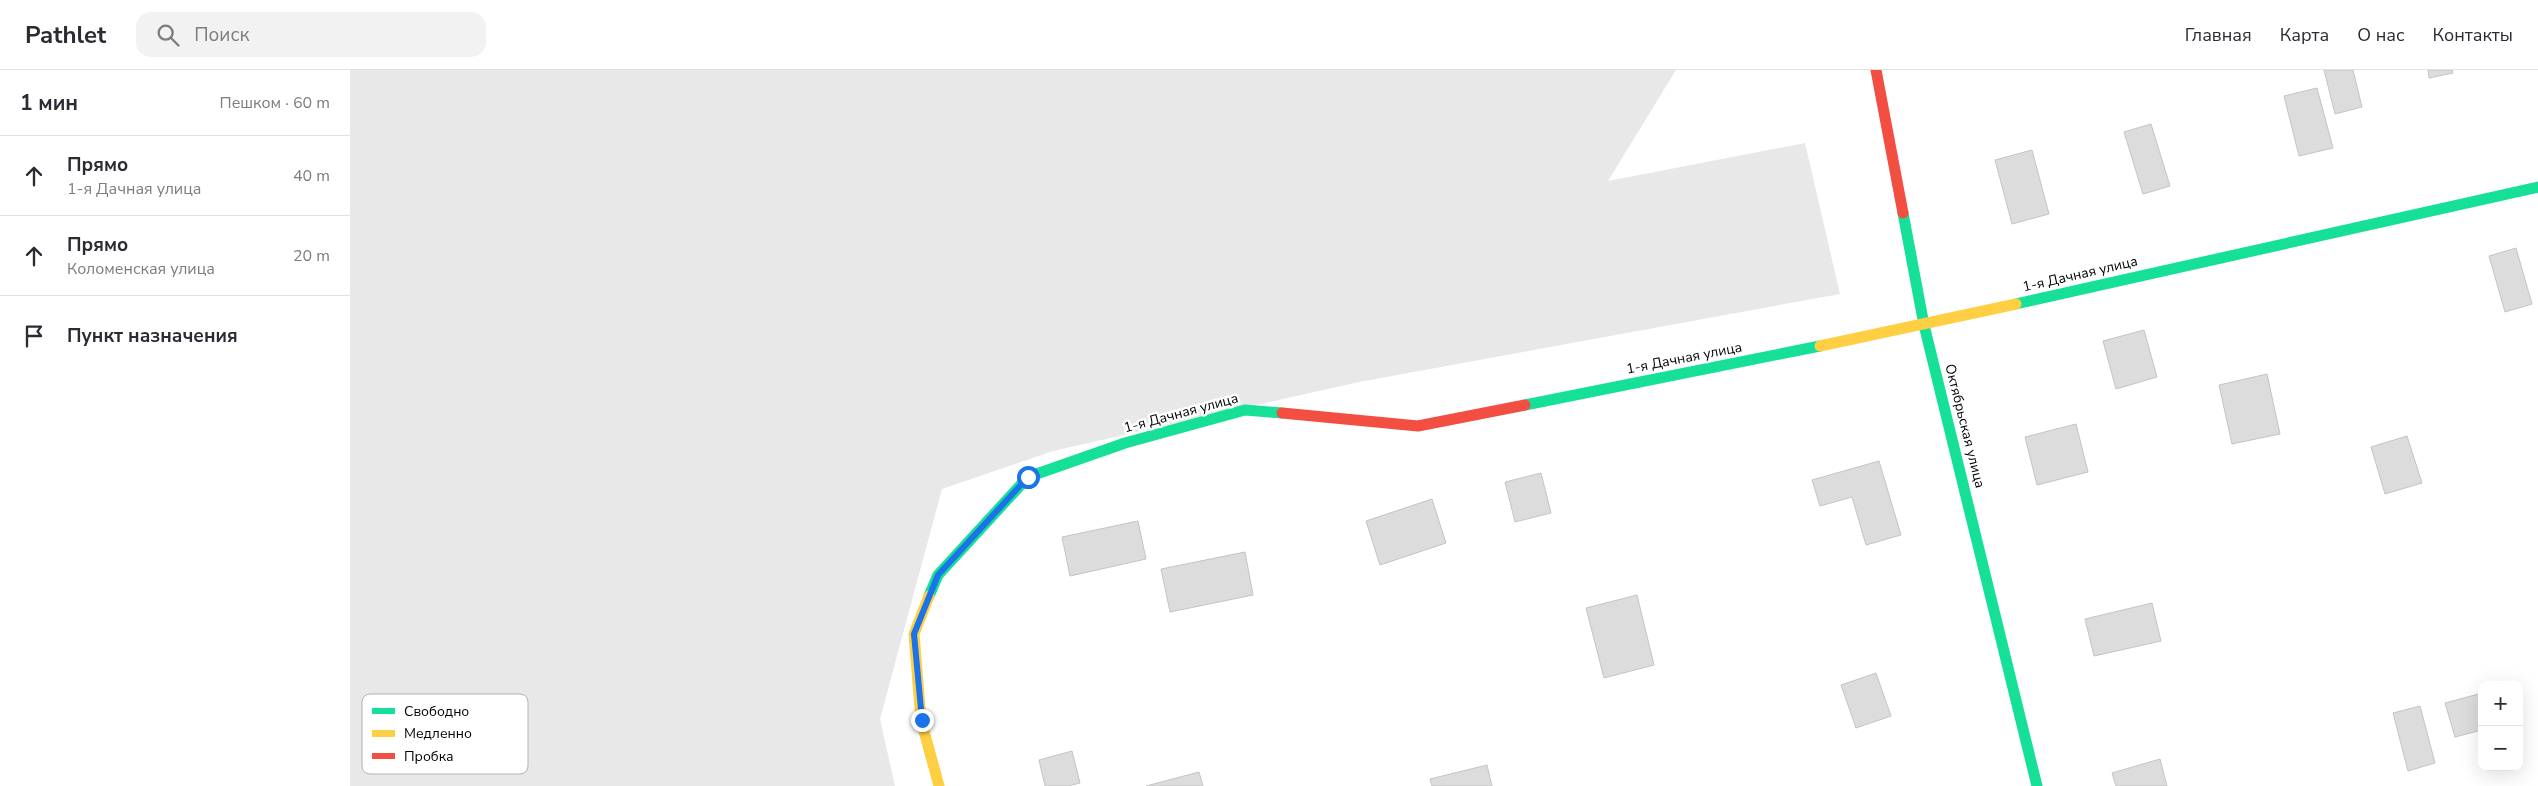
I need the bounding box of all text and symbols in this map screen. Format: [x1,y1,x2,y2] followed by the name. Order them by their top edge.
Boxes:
[136,12,486,57] search box
[25,19,106,51] text: Pathlet
[154,21,182,49] icon: search
[194,22,249,48] text: Поиск
[2185,23,2252,47] text: Главная
[2280,23,2329,47] text: Карта
[2357,23,2405,47] text: О нас
[2433,23,2513,47] text: Контакты
[20,89,78,117] text: 1 мин
[220,92,330,114] text: Пешком · 60 m
[67,152,128,178] text: Прямо
[20,162,48,190] icon: ahead
[293,165,330,187] text: 40 m
[67,178,201,200] text: 1-я Дачная улица
[67,232,128,258] text: Прямо
[20,242,48,270] icon: ahead
[293,245,330,267] text: 20 m
[2021,252,2139,296] street label: 1-я Дачная улица
[67,258,215,280] text: Коломенская улица
[20,322,48,350] icon: arrive
[67,323,238,349] text: Пункт назначения
[1624,337,1744,379] street label: 1-я Дачная улица
[1940,362,1990,490] street label: Октябрьская улица
[1122,389,1240,437] street label: 1-я Дачная улица
[1017,466,1040,489] route start
[2478,681,2523,771] map controls
[2478,681,2523,726] button: +
[362,694,528,774] legend
[404,702,469,721] text: Свободно
[911,709,934,732] route end
[404,724,472,743] text: Медленно
[2478,726,2523,771] button: −
[404,747,454,766] text: Пробка

